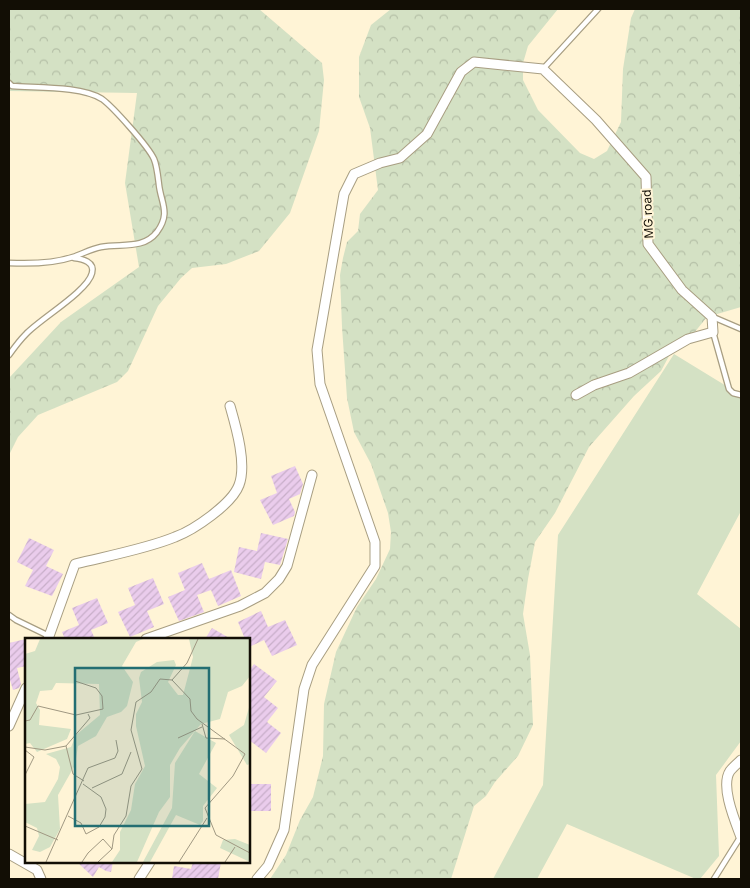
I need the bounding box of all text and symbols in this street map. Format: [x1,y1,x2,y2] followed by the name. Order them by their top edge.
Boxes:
[639,189,656,239] street label: MG road
[25,638,250,863] inset map

